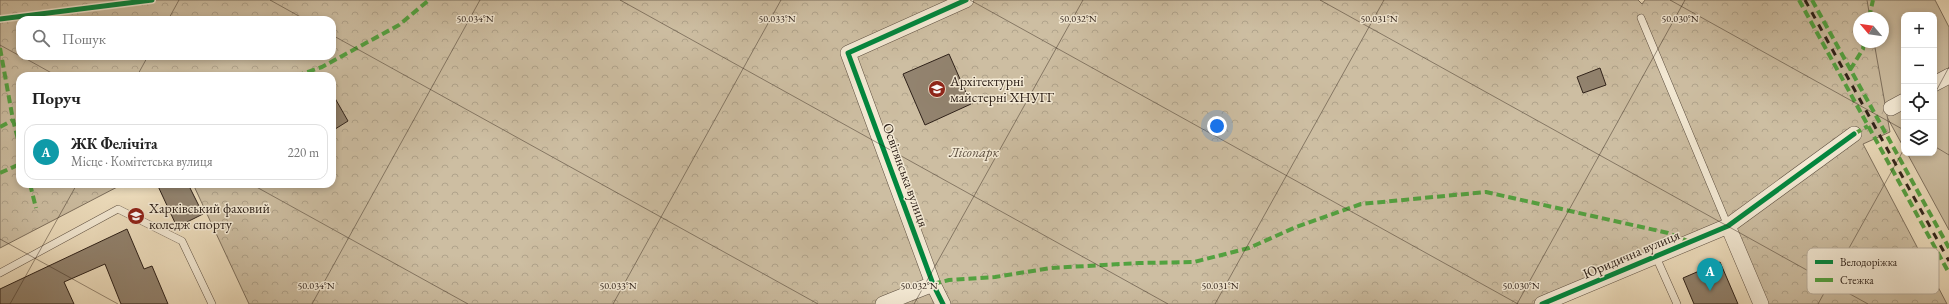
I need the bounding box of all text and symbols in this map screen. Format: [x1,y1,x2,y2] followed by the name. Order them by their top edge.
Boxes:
[456,12,494,25] text: 50.034°N
[758,12,796,25] text: 50.033°N
[1059,12,1097,25] text: 50.032°N
[1360,12,1398,25] text: 50.031°N
[1661,12,1699,25] text: 50.030°N
[1853,12,1889,48] north arrow
[1901,12,1937,156] map controls
[1901,12,1937,48] button: +
[16,16,336,60] search box
[30,27,52,49] icon: search
[62,29,106,48] text: Пошук
[1901,48,1937,84] button: −
[949,72,1055,106] place label: Архітектурні майстерні ХНУГГ
[927,79,947,99] school or university icon: Архітектурні майстерні ХНУГГ
[1901,84,1937,120] button: locate
[32,87,81,109] text: Поруч
[1207,116,1227,136] your location
[1901,120,1937,156] button: layers
[879,121,933,229] street label: Освітянська вулиця
[71,134,158,153] text: ЖК Фелічіта
[948,143,999,161] park label: Лісопарк
[41,144,51,161] text: A
[288,144,319,161] text: 220 m
[71,153,212,170] text: Місце · Комітетська вулиця
[148,199,270,233] place label: Харківський фаховий коледж спорту
[126,206,146,226] school or university icon: Харківський фаховий коледж спорту
[1580,225,1682,283] street label: Юридична вулиця
[1807,248,1939,294] legend
[1840,255,1898,269] text: Велодоріжка
[1697,258,1723,291] pin: A
[1840,273,1874,287] text: Стежка
[297,279,335,292] text: 50.034°N
[599,279,637,292] text: 50.033°N
[900,279,938,292] text: 50.032°N
[1201,279,1239,292] text: 50.031°N
[1502,279,1540,292] text: 50.030°N

